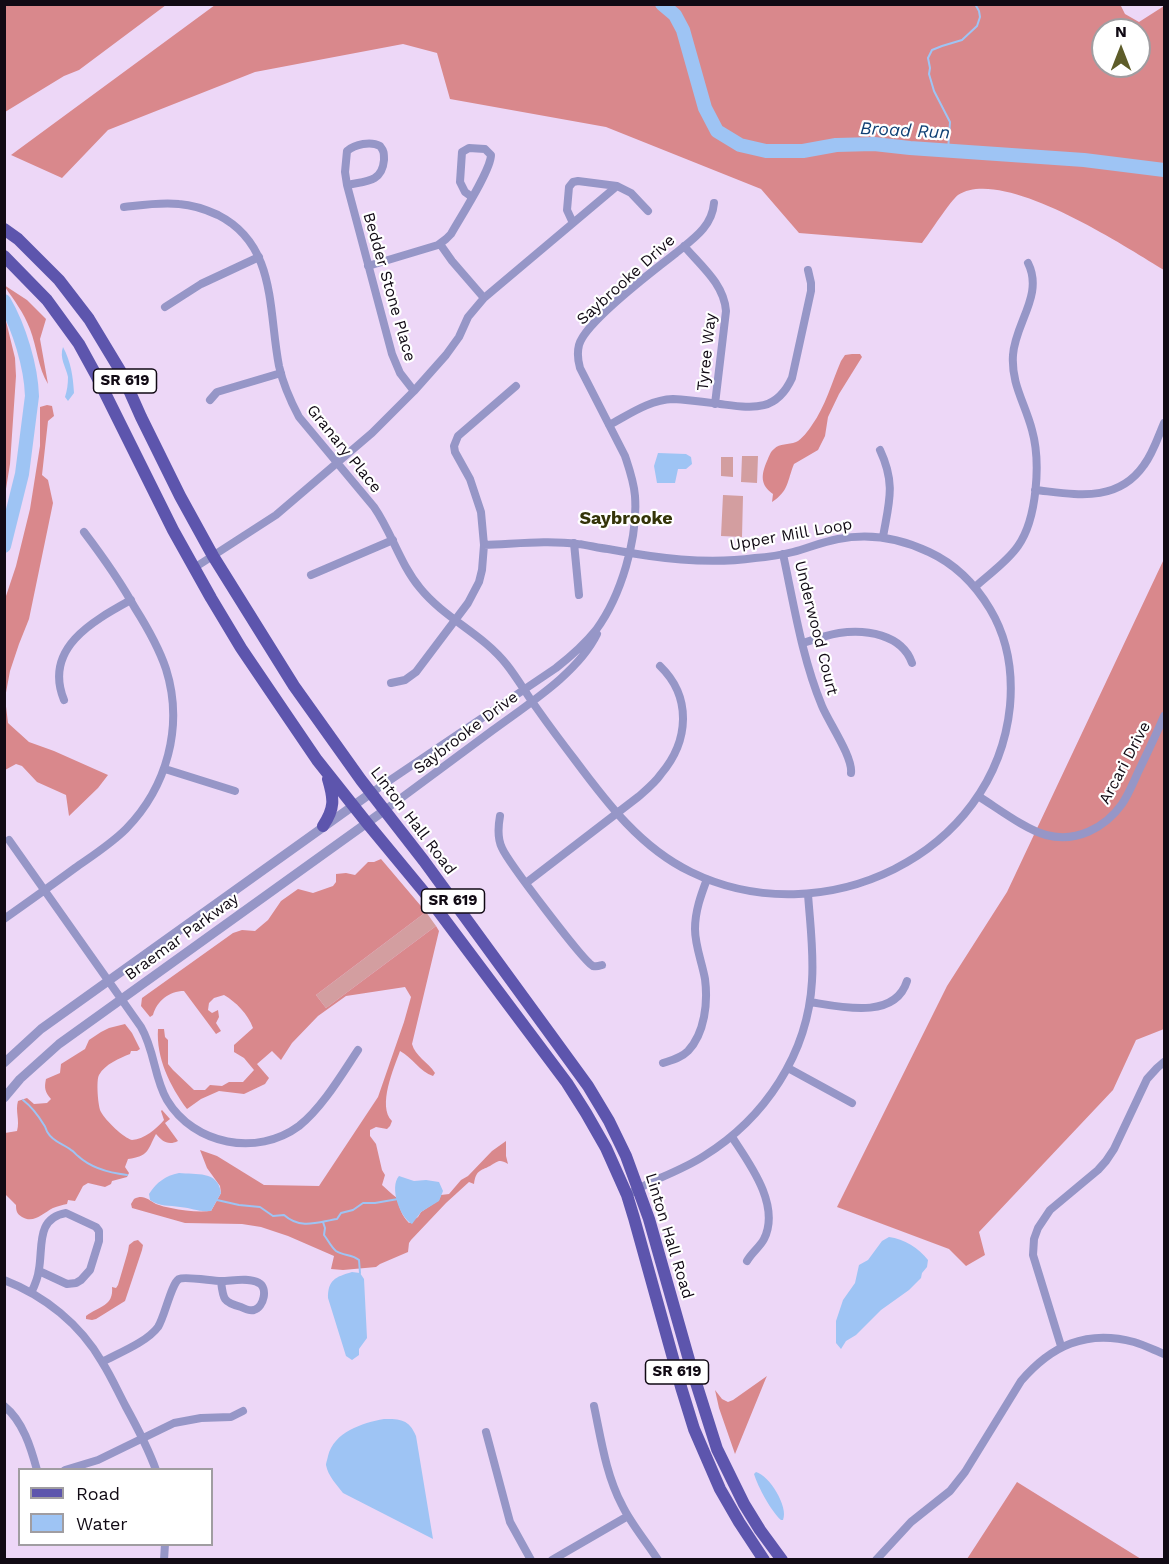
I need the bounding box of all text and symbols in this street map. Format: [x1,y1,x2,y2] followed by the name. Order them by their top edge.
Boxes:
[1091,18,1151,78] north arrow
[1115,22,1127,41] text: N
[859,118,951,144] water label: Broad Run
[359,210,419,364] street label: Bedder Stone Place
[573,231,679,329] street label: Saybrooke Drive
[693,312,721,392] street label: Tyree Way
[94,369,156,393] road number: SR 619
[303,401,385,497] street label: Granary Place
[579,508,673,530] district label: Saybrooke
[728,515,854,555] street label: Upper Mill Loop
[790,559,842,697] street label: Underwood Court
[410,688,522,778] street label: Saybrooke Drive
[1095,718,1155,808] street label: Arcari Drive
[366,763,460,879] street label: Linton Hall Road
[121,889,243,985] street label: Braemar Parkway
[422,889,484,913] road number: SR 619
[641,1171,697,1301] street label: Linton Hall Road
[646,1360,708,1384] road number: SR 619
[18,1468,213,1546] legend
[76,1483,120,1504] text: Road
[76,1513,128,1534] text: Water

